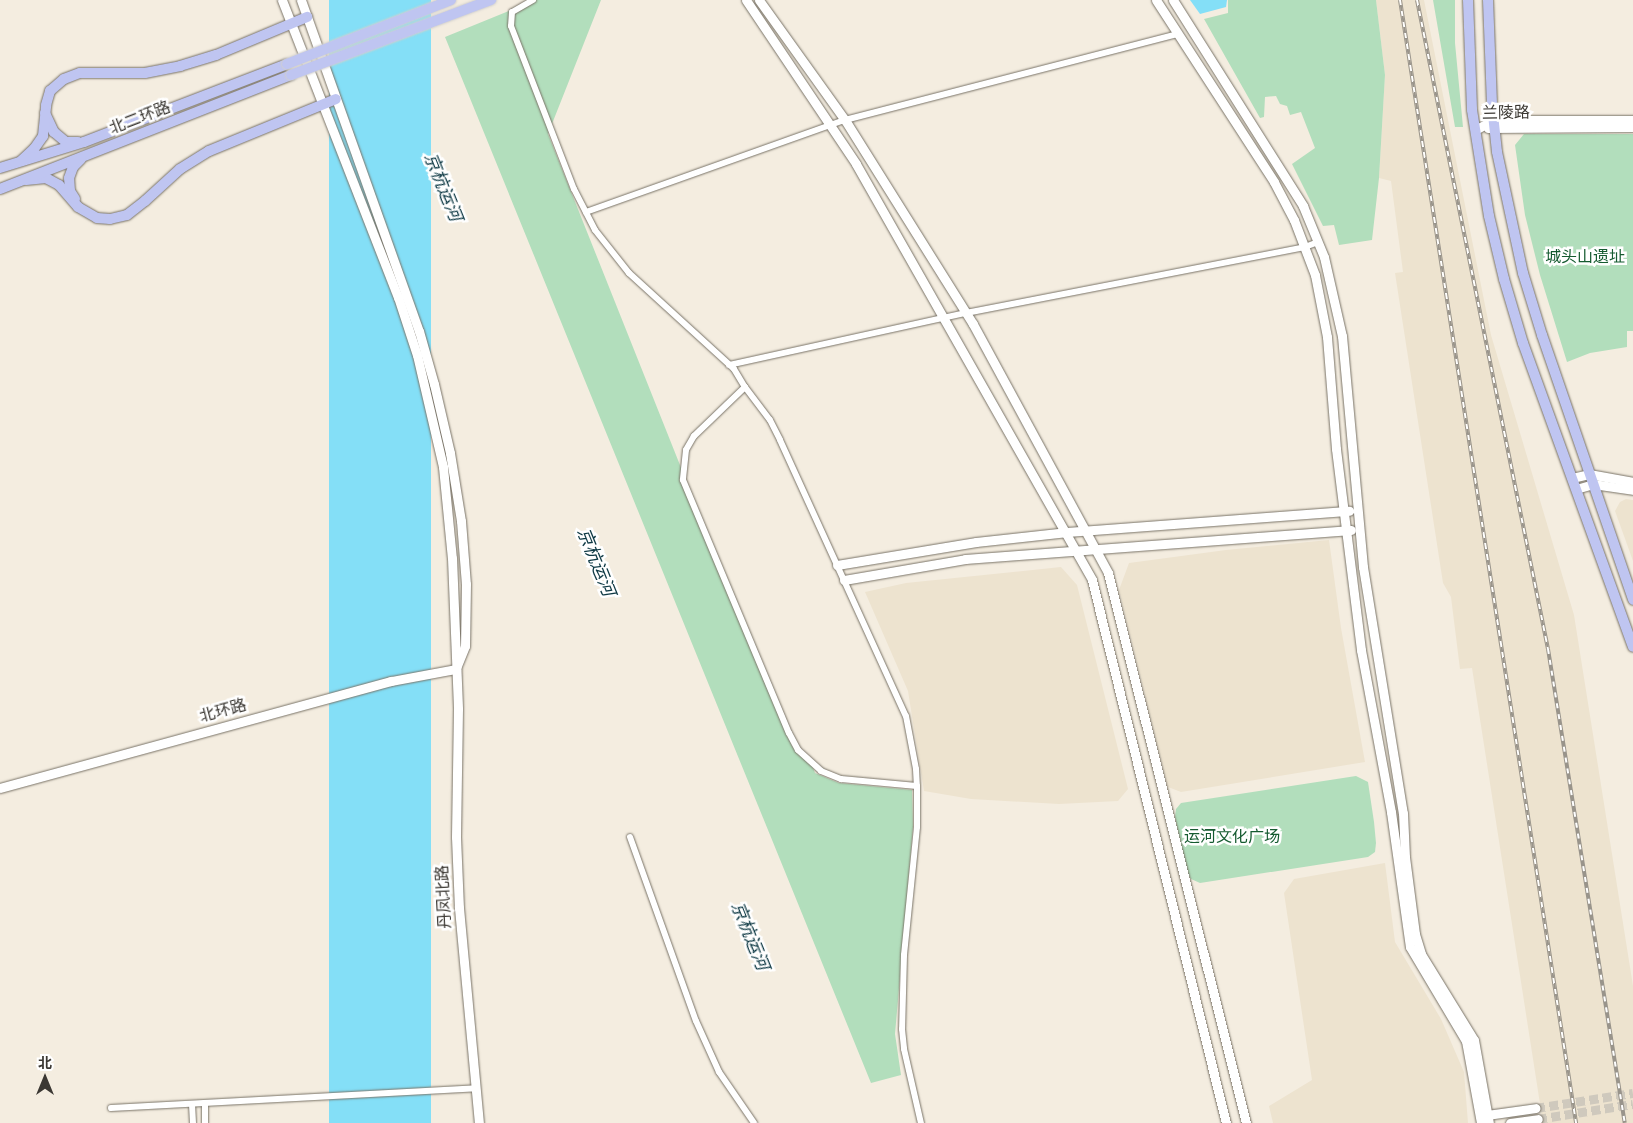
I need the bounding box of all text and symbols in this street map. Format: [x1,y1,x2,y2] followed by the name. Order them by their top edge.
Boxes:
[107,98,173,138] street label: 北二环路
[1482,103,1530,123] street label: 兰陵路
[420,150,466,224] water label: 京杭运河
[1545,247,1625,267] park label: 城头山遗址
[573,525,619,599] water label: 京杭运河
[197,696,249,726] street label: 北环路
[1184,827,1280,847] park label: 运河文化广场
[433,865,455,929] street label: 丹凤北路
[727,899,773,973] water label: 京杭运河
[20,1053,70,1103] north arrow
[38,1054,52,1072] text: 北

